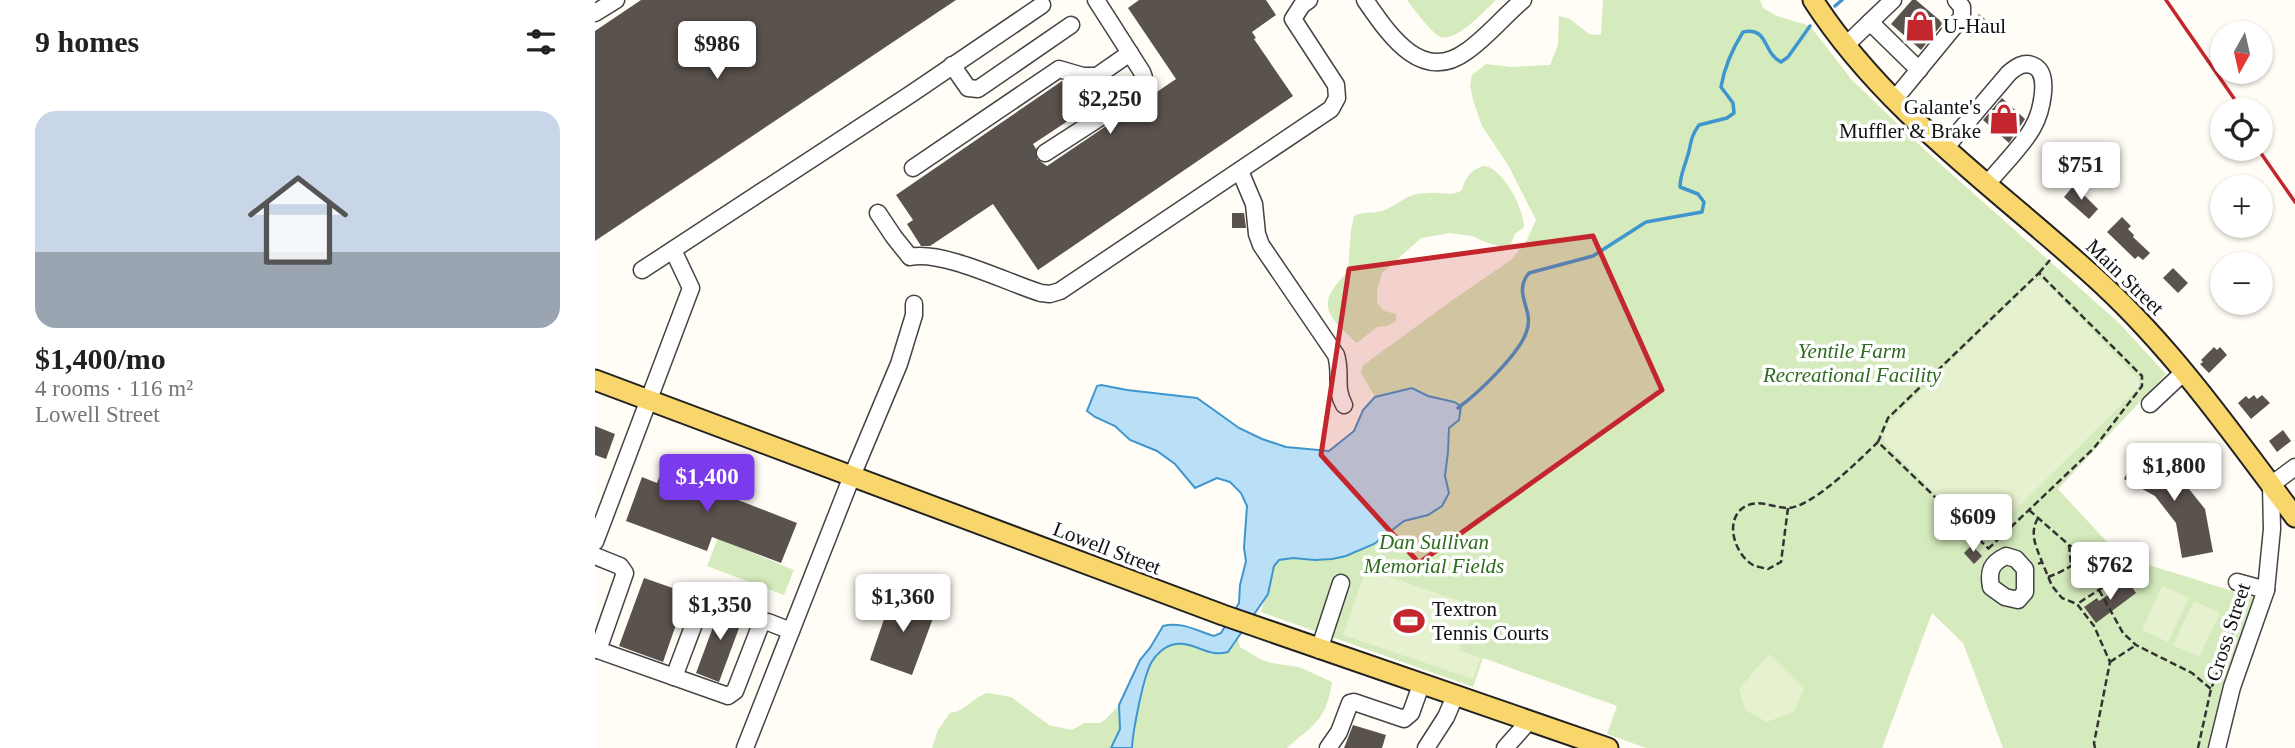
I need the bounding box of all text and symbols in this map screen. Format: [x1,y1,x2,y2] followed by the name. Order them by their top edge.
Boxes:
[1903,9,1937,43] shop icon: U-Haul
[1943,14,2006,38] place label: U-Haul
[2210,21,2273,84] north arrow
[2210,21,2273,315] map controls
[676,22,758,81] pin: $986
[522,23,560,61] icon: filters
[35,25,139,58] text: 9 homes
[694,31,740,56] text: $986
[1053,76,1167,136] pin: $2,250
[1078,86,1142,111] text: $2,250
[1839,95,1981,143] place label: Galante's Muffler & Brake
[2210,98,2273,161] button: locate
[1987,102,2021,136] shop icon: Galante's Muffler & Brake
[2040,142,2122,202] pin: $751
[2058,152,2104,177] text: $751
[235,157,361,283] icon: home
[2210,175,2273,238] button: +
[2081,234,2169,320] street label: Main Street
[2210,252,2273,315] button: −
[1762,339,1942,387] park label: Yentile Farm Recreational Facility
[35,342,166,375] text: $1,400/mo
[35,376,193,401] text: 4 rooms · 116 m²
[35,402,160,427] text: Lowell Street
[2117,444,2231,503] pin: $1,800
[2142,453,2206,478] text: $1,800
[650,454,764,514] pin: $1,400
[675,464,739,489] text: $1,400
[1932,494,2014,554] pin: $609
[1950,504,1996,529] text: $609
[1050,516,1165,580] street label: Lowell Street
[1363,530,1504,578] park label: Dan Sullivan Memorial Fields
[2069,542,2151,602] pin: $762
[2087,552,2133,577] text: $762
[846,574,960,634] pin: $1,360
[2201,580,2255,684] street label: Cross Street
[663,582,777,642] pin: $1,350
[871,584,935,609] text: $1,360
[688,592,752,617] text: $1,350
[1432,597,1549,645] place label: Textron Tennis Courts
[1392,604,1426,638] sports icon: Textron Tennis Courts

